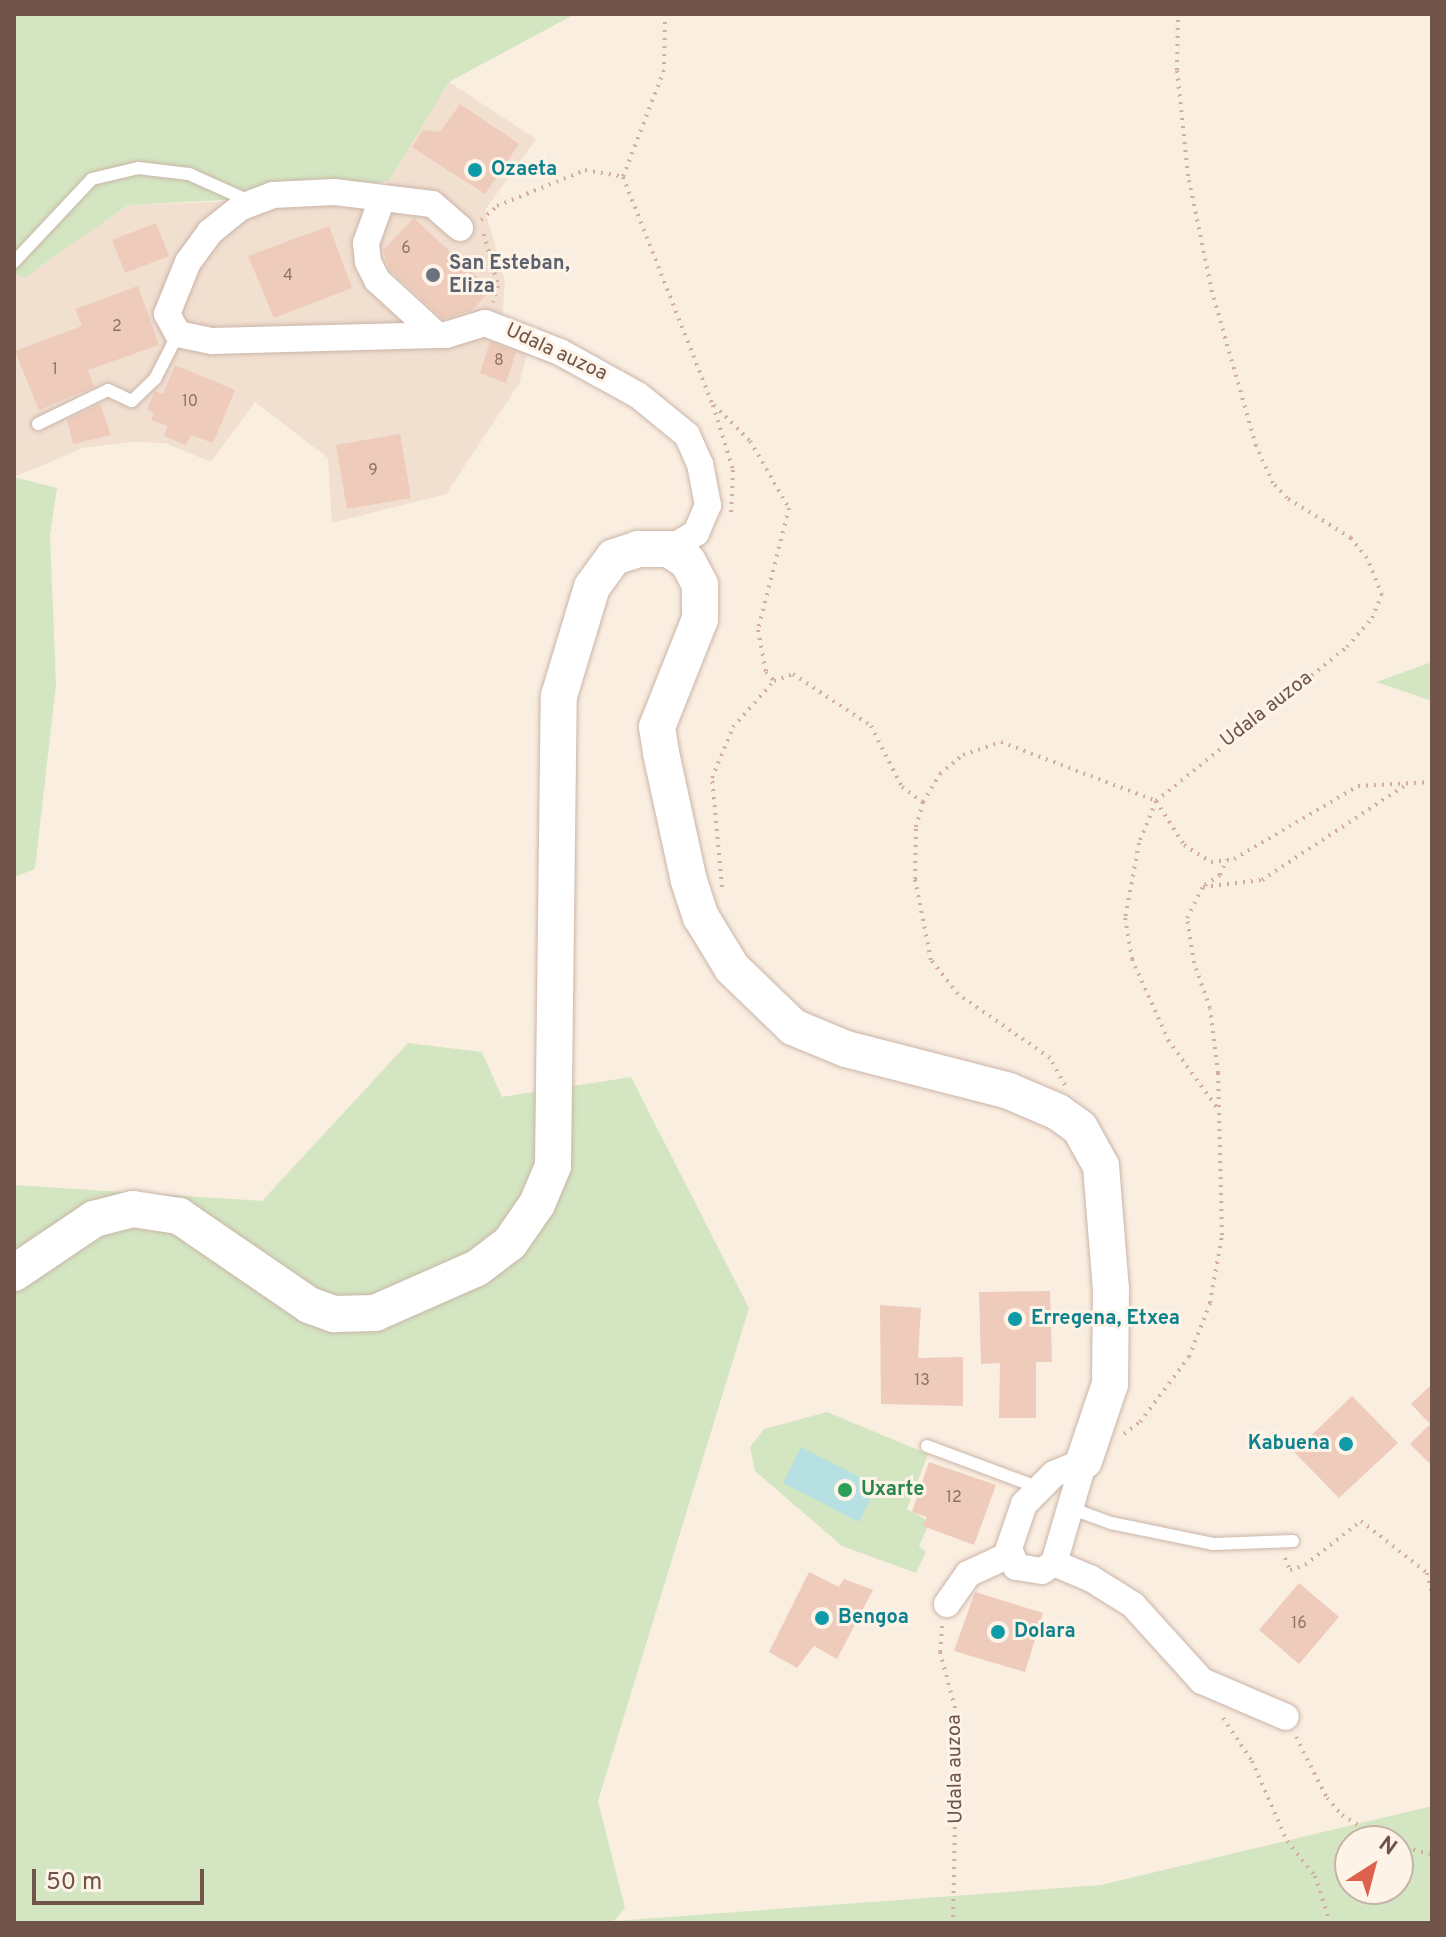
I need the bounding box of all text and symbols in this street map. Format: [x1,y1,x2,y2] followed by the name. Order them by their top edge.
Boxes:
[491,158,557,182] place label: Ozaeta
[466,161,484,179] marker: Ozaeta
[401,239,411,259] house number: 6
[449,252,570,299] place label: San Esteban, Eliza
[283,266,293,286] house number: 4
[424,266,442,284] marker: San Esteban, Eliza
[112,317,122,337] house number: 2
[501,319,611,387] street label: Udala auzoa
[494,351,504,371] house number: 8
[52,360,58,380] house number: 1
[182,392,198,412] house number: 10
[368,461,378,481] house number: 9
[1216,667,1318,753] street label: Udala auzoa
[1031,1307,1180,1331] place label: Erregena, Etxea
[1006,1310,1024,1328] marker: Erregena, Etxea
[914,1371,930,1391] house number: 13
[1248,1432,1330,1456] place label: Kabuena
[1337,1435,1355,1453] marker: Kabuena
[861,1478,924,1502] place label: Uxarte
[836,1481,854,1499] marker: Uxarte
[946,1488,962,1508] house number: 12
[838,1606,909,1630] place label: Bengoa
[813,1609,831,1627] marker: Bengoa
[1291,1614,1307,1634] house number: 16
[1014,1620,1076,1644] place label: Dolara
[989,1623,1007,1641] marker: Dolara
[943,1714,969,1824] street label: Udala auzoa
[1334,1825,1414,1905] north arrow
[1373,1831,1402,1862] text: N
[36,1853,208,1903] scale bar
[46,1868,102,1898] text: 50 m

